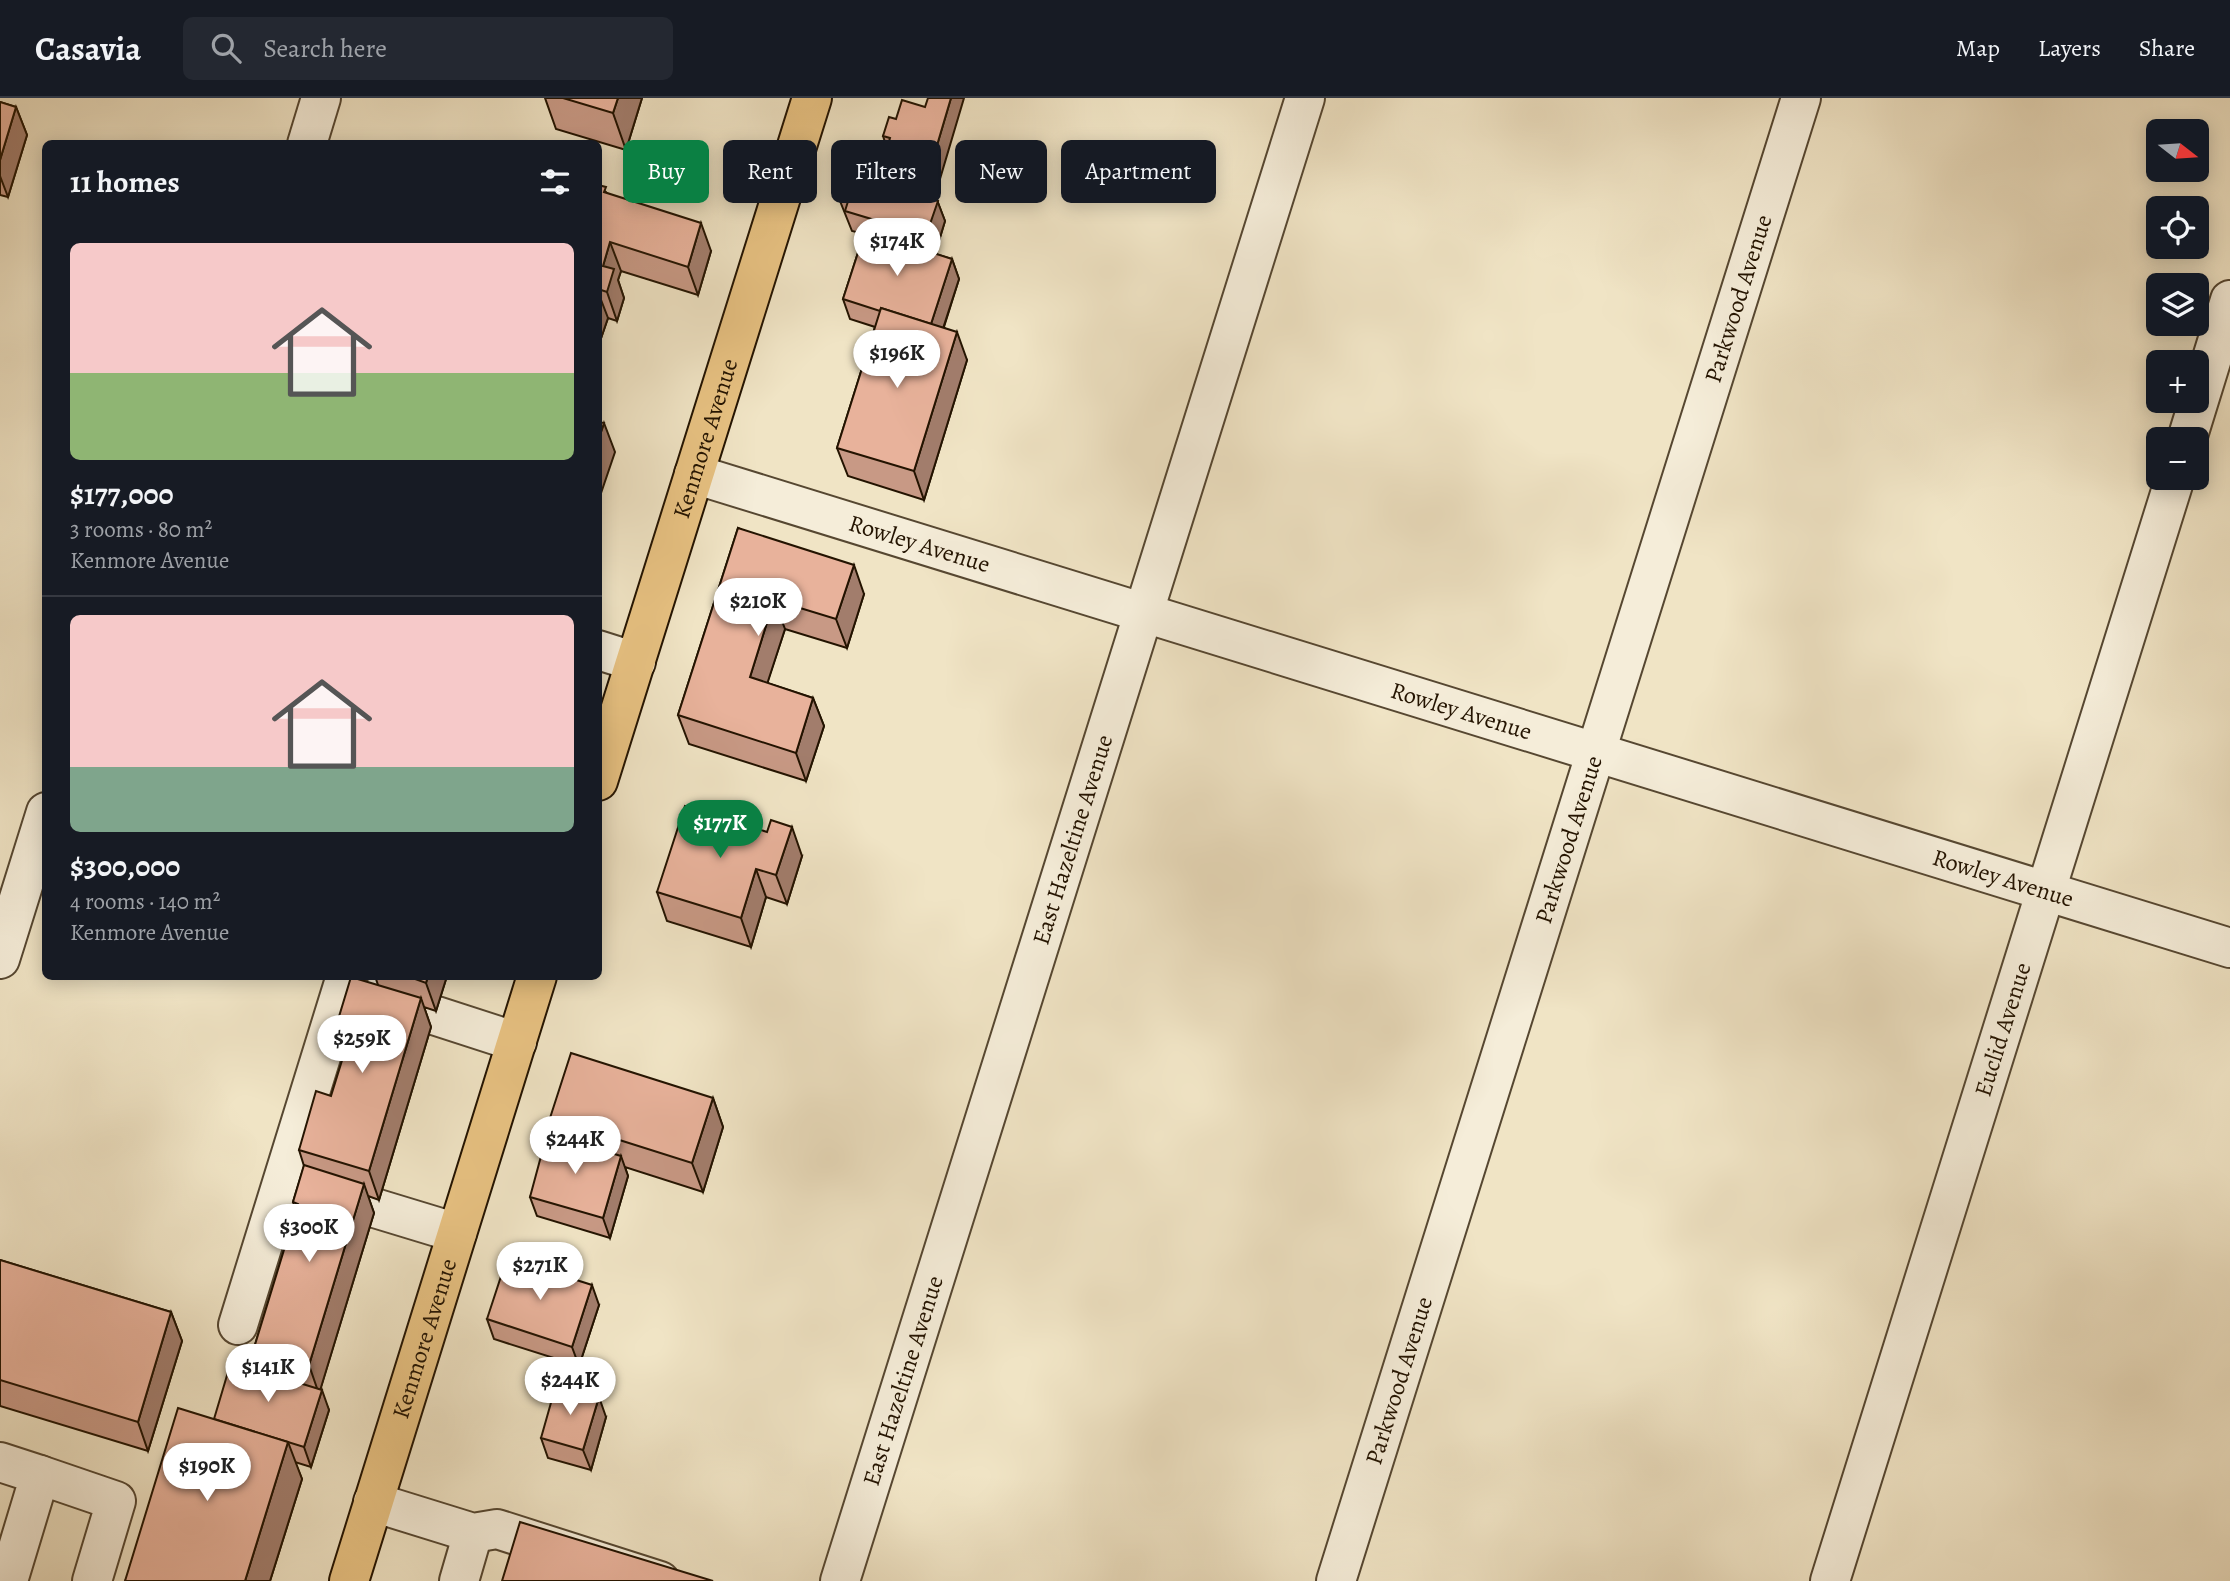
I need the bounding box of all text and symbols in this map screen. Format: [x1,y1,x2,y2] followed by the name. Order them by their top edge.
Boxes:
[183,17,673,80] search box
[35,26,141,71] text: Casavia
[207,29,245,67] icon: search
[263,31,387,66] text: Search here
[1956,32,2000,64] text: Map
[2038,32,2101,64] text: Layers
[2139,32,2195,64] text: Share
[2146,119,2208,182] north arrow
[2146,119,2209,490] map controls
[623,140,709,203] chip: Buy
[723,140,817,203] chip: Rent
[831,140,941,203] chip: Filters
[955,140,1047,203] chip: New
[1061,140,1216,203] chip: Apartment
[70,162,180,202] text: 11 homes
[536,163,574,201] icon: filters
[2146,196,2209,259] button: locate
[1697,210,1780,387] street label: Parkwood Avenue
[848,218,946,278] pin: $174K
[870,225,924,256] text: $174K
[2146,273,2209,336] button: layers
[259,289,385,415] icon: home
[848,330,946,390] pin: $196K
[869,337,925,368] text: $196K
[2146,350,2209,413] button: +
[665,354,745,523] street label: Kenmore Avenue
[2146,427,2209,490] button: −
[70,474,174,514] text: $177,000
[845,507,994,580] street label: Rowley Avenue
[70,514,212,545] text: 3 rooms · 80 m²
[70,545,229,576] text: Kenmore Avenue
[709,578,807,638] pin: $210K
[730,585,786,616] text: $210K
[259,661,385,787] icon: home
[1387,674,1536,748] street label: Rowley Avenue
[1024,730,1120,949] street label: East Hazeltine Avenue
[1527,751,1610,928] street label: Parkwood Avenue
[671,800,769,860] pin: $177K
[693,807,747,838] text: $177K
[1929,841,2078,915] street label: Rowley Avenue
[70,846,180,886] text: $300,000
[70,886,220,917] text: 4 rooms · 140 m²
[70,917,229,948] text: Kenmore Avenue
[1967,958,2039,1100] street label: Euclid Avenue
[313,1016,411,1075] pin: $259K
[333,1022,391,1053] text: $259K
[526,1116,624,1176] pin: $244K
[546,1123,604,1154] text: $244K
[260,1204,358,1264] pin: $300K
[280,1211,338,1242] text: $300K
[491,1242,589,1302] pin: $271K
[513,1249,568,1280] text: $271K
[384,1254,464,1423] street label: Kenmore Avenue
[855,1272,951,1490] street label: East Hazeltine Avenue
[1357,1292,1440,1469] street label: Parkwood Avenue
[219,1344,317,1404] pin: $141K
[241,1351,295,1382] text: $141K
[521,1358,619,1417] pin: $244K
[541,1364,599,1395] text: $244K
[158,1444,256,1503] pin: $190K
[179,1450,235,1481] text: $190K

